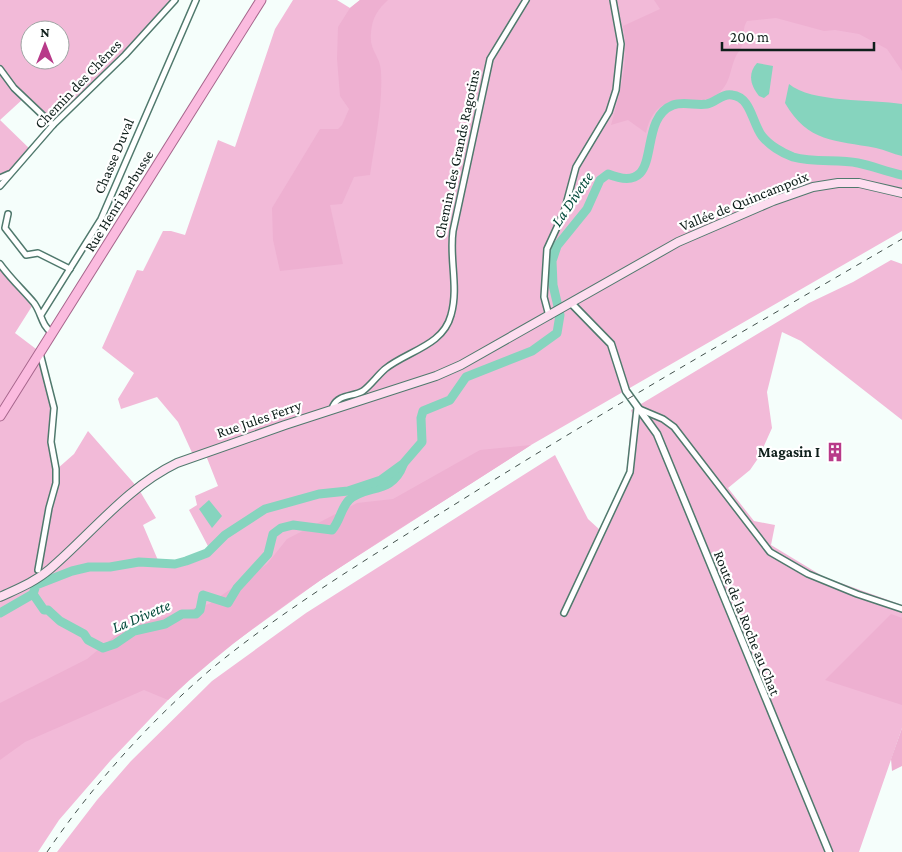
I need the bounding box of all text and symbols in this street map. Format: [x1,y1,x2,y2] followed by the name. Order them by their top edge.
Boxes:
[20,20,70,70] north arrow
[722,20,874,52] scale bar
[40,24,50,40] text: N
[730,29,769,45] text: 200 m
[31,36,125,132] street label: Chemin des Chênes
[431,68,484,240] street label: Chemin des Grands Ragotins
[91,116,137,196] street label: Chasse Duval
[81,147,157,255] street label: Rue Henri Barbusse
[677,168,811,235] street label: Vallée de Quincampoix
[548,169,596,229] water label: La Divette
[215,397,304,442] street label: Rue Jules Ferry
[824,441,846,463] building icon: Magasin I
[758,444,820,460] place label: Magasin I
[711,548,784,699] street label: Route de la Roche au Chat
[109,596,173,636] water label: La Divette

